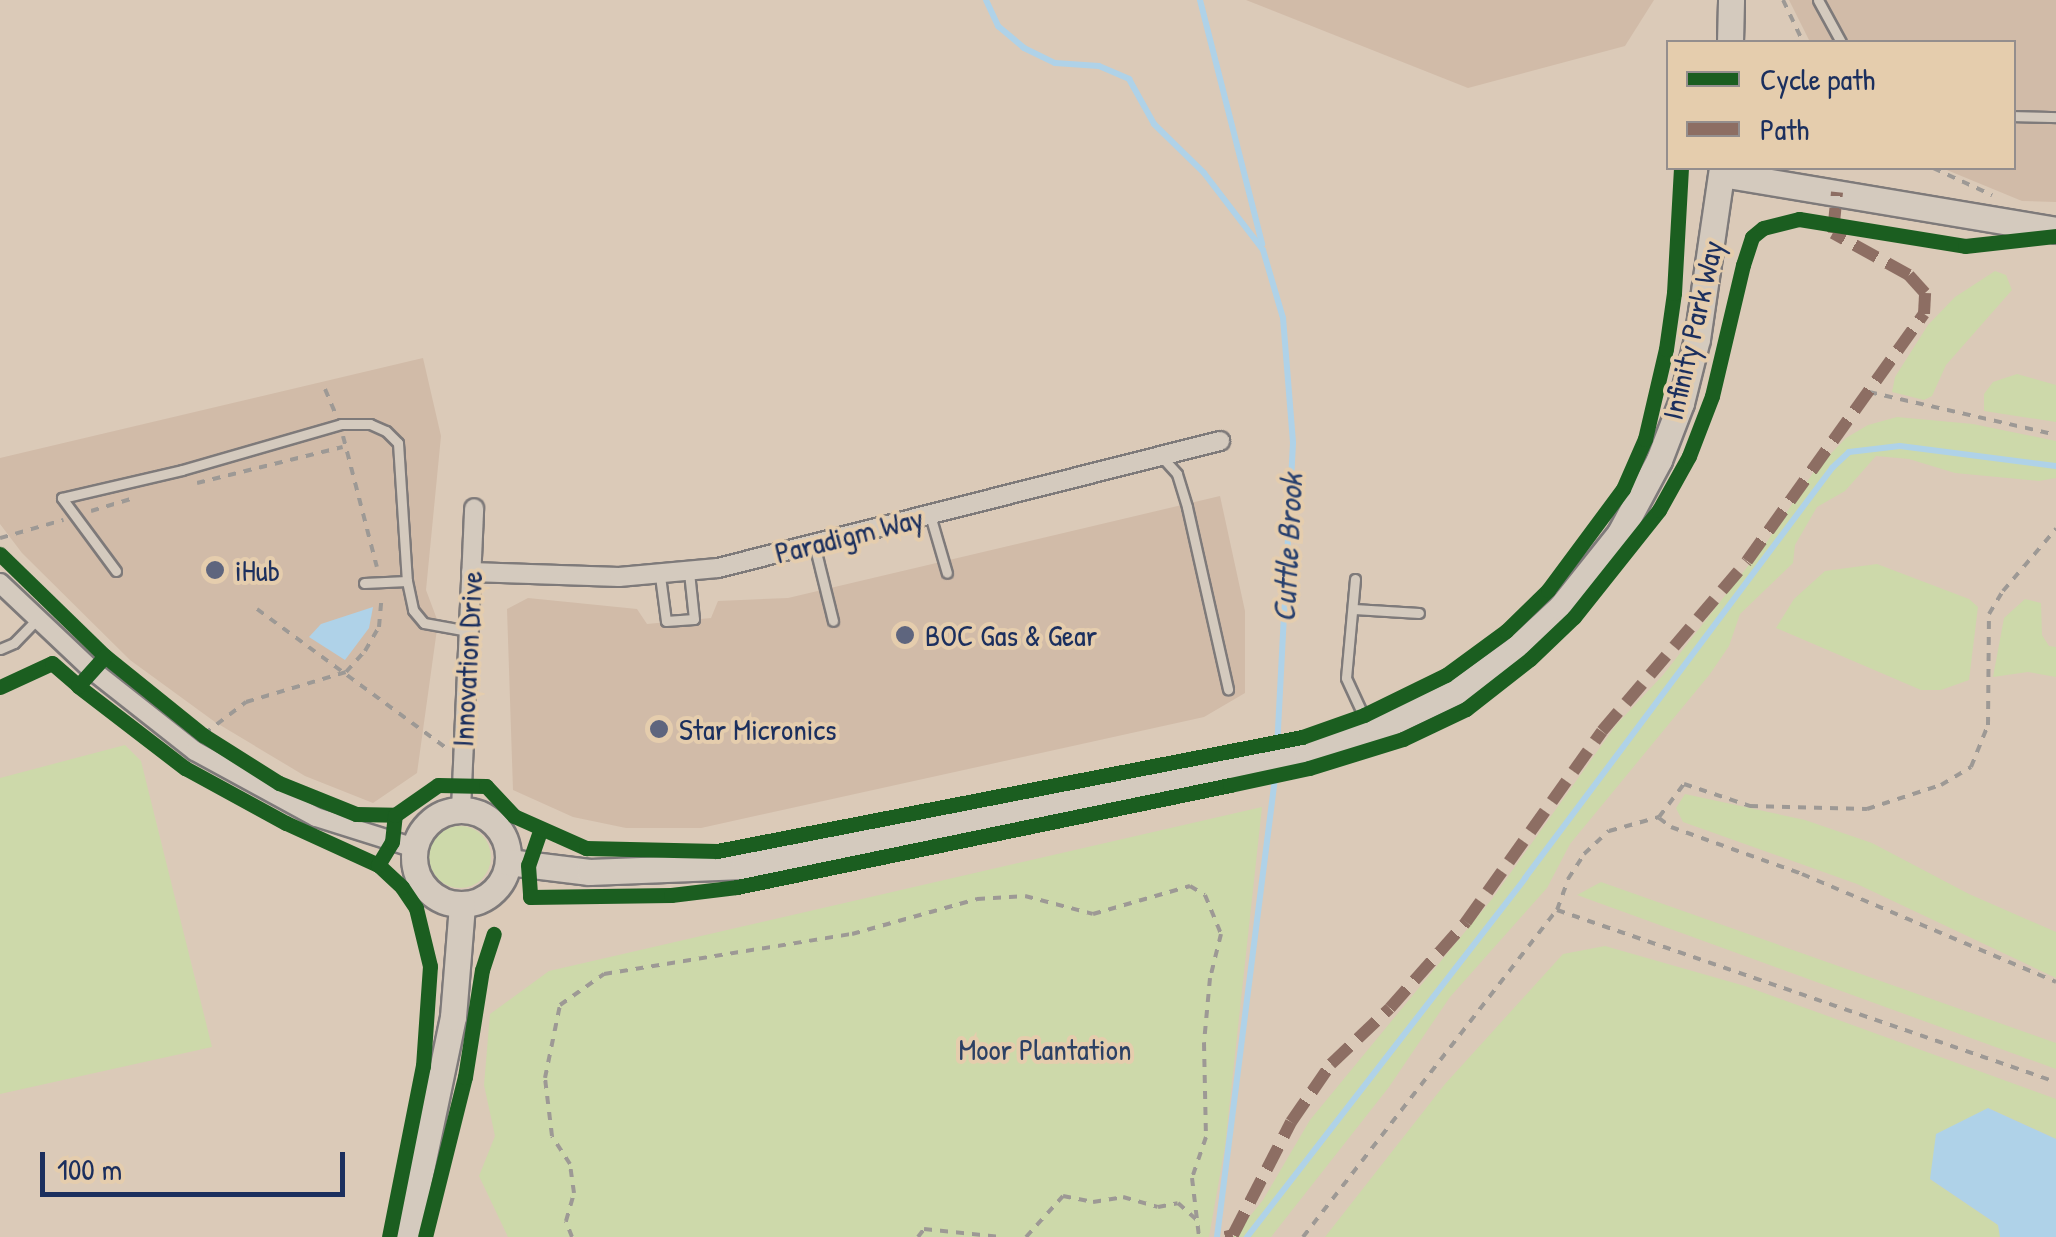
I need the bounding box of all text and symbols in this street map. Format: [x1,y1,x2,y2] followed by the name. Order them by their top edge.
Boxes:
[1666,40,2016,170] legend
[1760,59,1875,99] text: Cycle path
[1760,109,1809,149] text: Path
[1654,237,1730,423] street label: Infinity Park Way
[1265,473,1311,623] water label: Cuttle Brook
[771,499,927,571] street label: Paradigm Way
[235,552,280,588] place label: iHub
[204,559,226,581] marker: iHub
[444,570,490,748] street label: Innovation Drive
[925,617,1097,653] place label: BOC Gas & Gear
[894,624,916,646] marker: BOC Gas & Gear
[679,711,837,747] place label: Star Micronics
[648,718,670,740] marker: Star Micronics
[959,1031,1131,1067] park label: Moor Plantation
[45,1132,350,1194] scale bar
[57,1149,122,1189] text: 100 m

